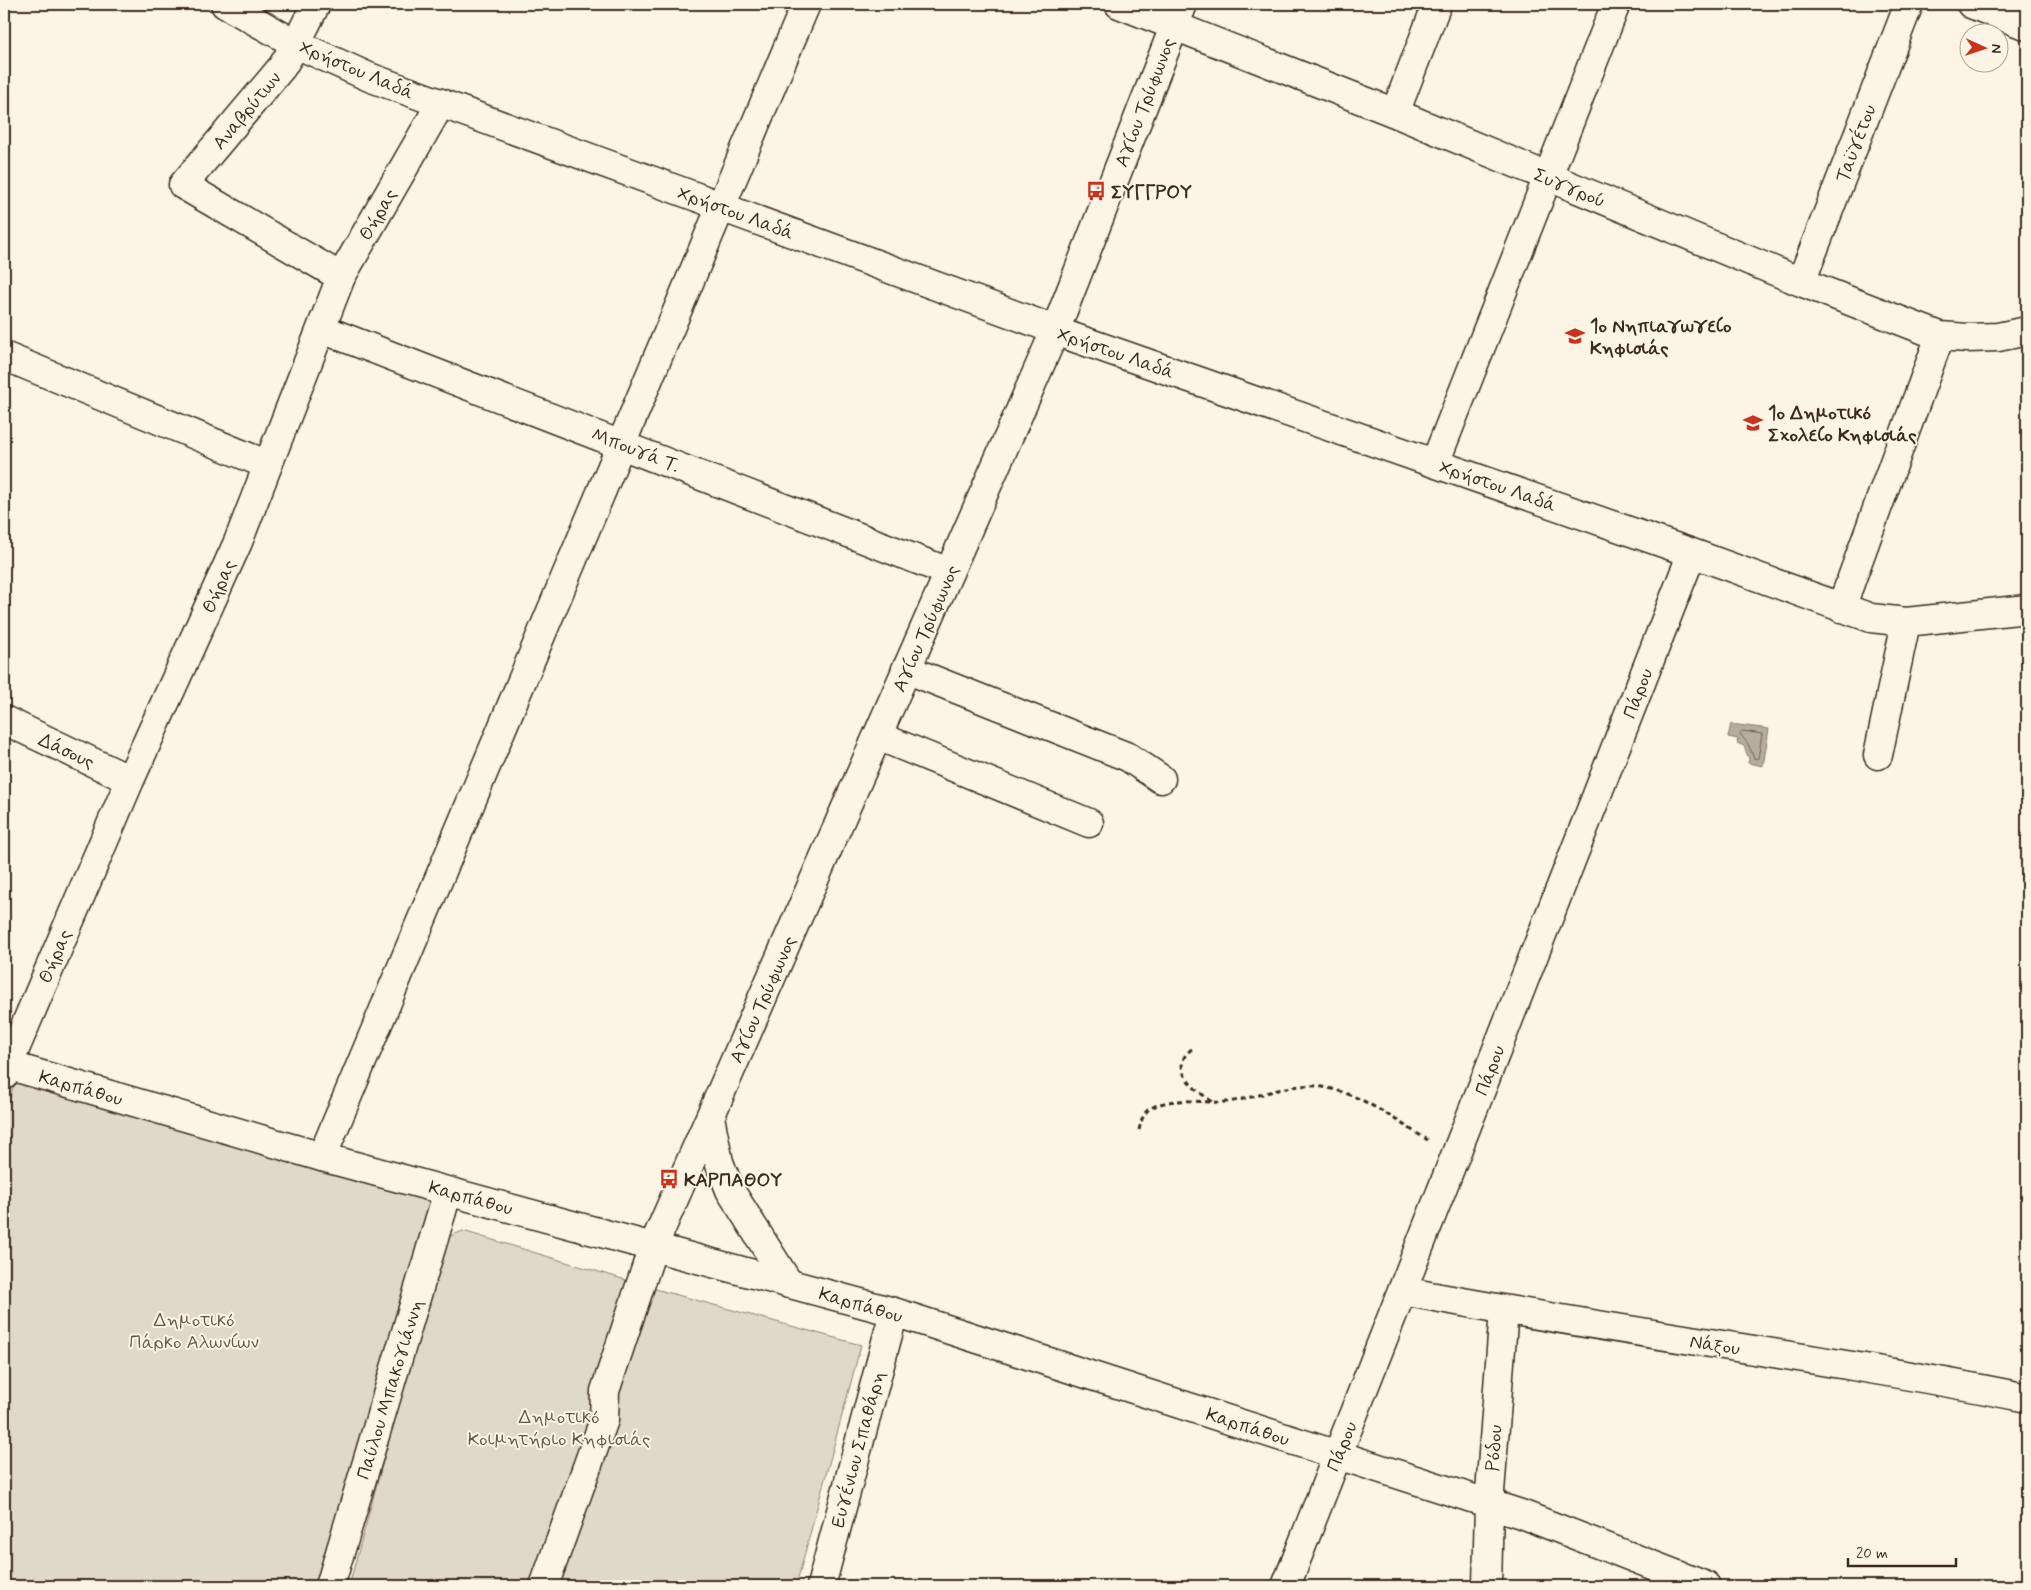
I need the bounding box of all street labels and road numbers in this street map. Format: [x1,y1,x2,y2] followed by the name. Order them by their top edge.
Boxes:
[1109,34,1182,171] street label: Αγίου Τρύφωνος
[295,35,418,106] street label: Χρήστου Λαδά
[207,67,287,155] street label: Αναβρύτων
[1830,101,1883,186] street label: Ταϋγέτου
[1530,163,1609,214] street label: Συγγρού
[674,181,797,246] street label: Χρήστου Λαδά
[353,184,403,245] street label: Θήρας
[1054,322,1177,385] street label: Χρήστου Λαδά
[588,422,683,479] street label: Μπουγά Τ.
[1436,455,1559,518] street label: Χρήστου Λαδά
[197,556,242,617] street label: Θήρας
[887,561,966,696] street label: Αγίου Τρύφωνος
[1617,665,1659,722] street label: Πάρου
[34,728,98,775] street label: Δάσους
[33,926,78,987] street label: Θήρας
[724,932,803,1067] street label: Αγίου Τρύφωνος
[1469,1042,1511,1099] street label: Πάρου
[36,1065,125,1112] street label: Καρπάθου
[426,1175,515,1222] street label: Καρπάθου
[816,1282,905,1329] street label: Καρπάθου
[351,1296,430,1483] street label: Παύλου Μπακογιάννη
[1688,1329,1742,1362] street label: Νάξου
[826,1368,891,1531] street label: Ευγένιου Σπαθάρη
[1203,1402,1292,1453] street label: Καρπάθου
[1321,1418,1364,1475] street label: Πάρου
[1480,1424,1509,1472] street label: Ρόδου

